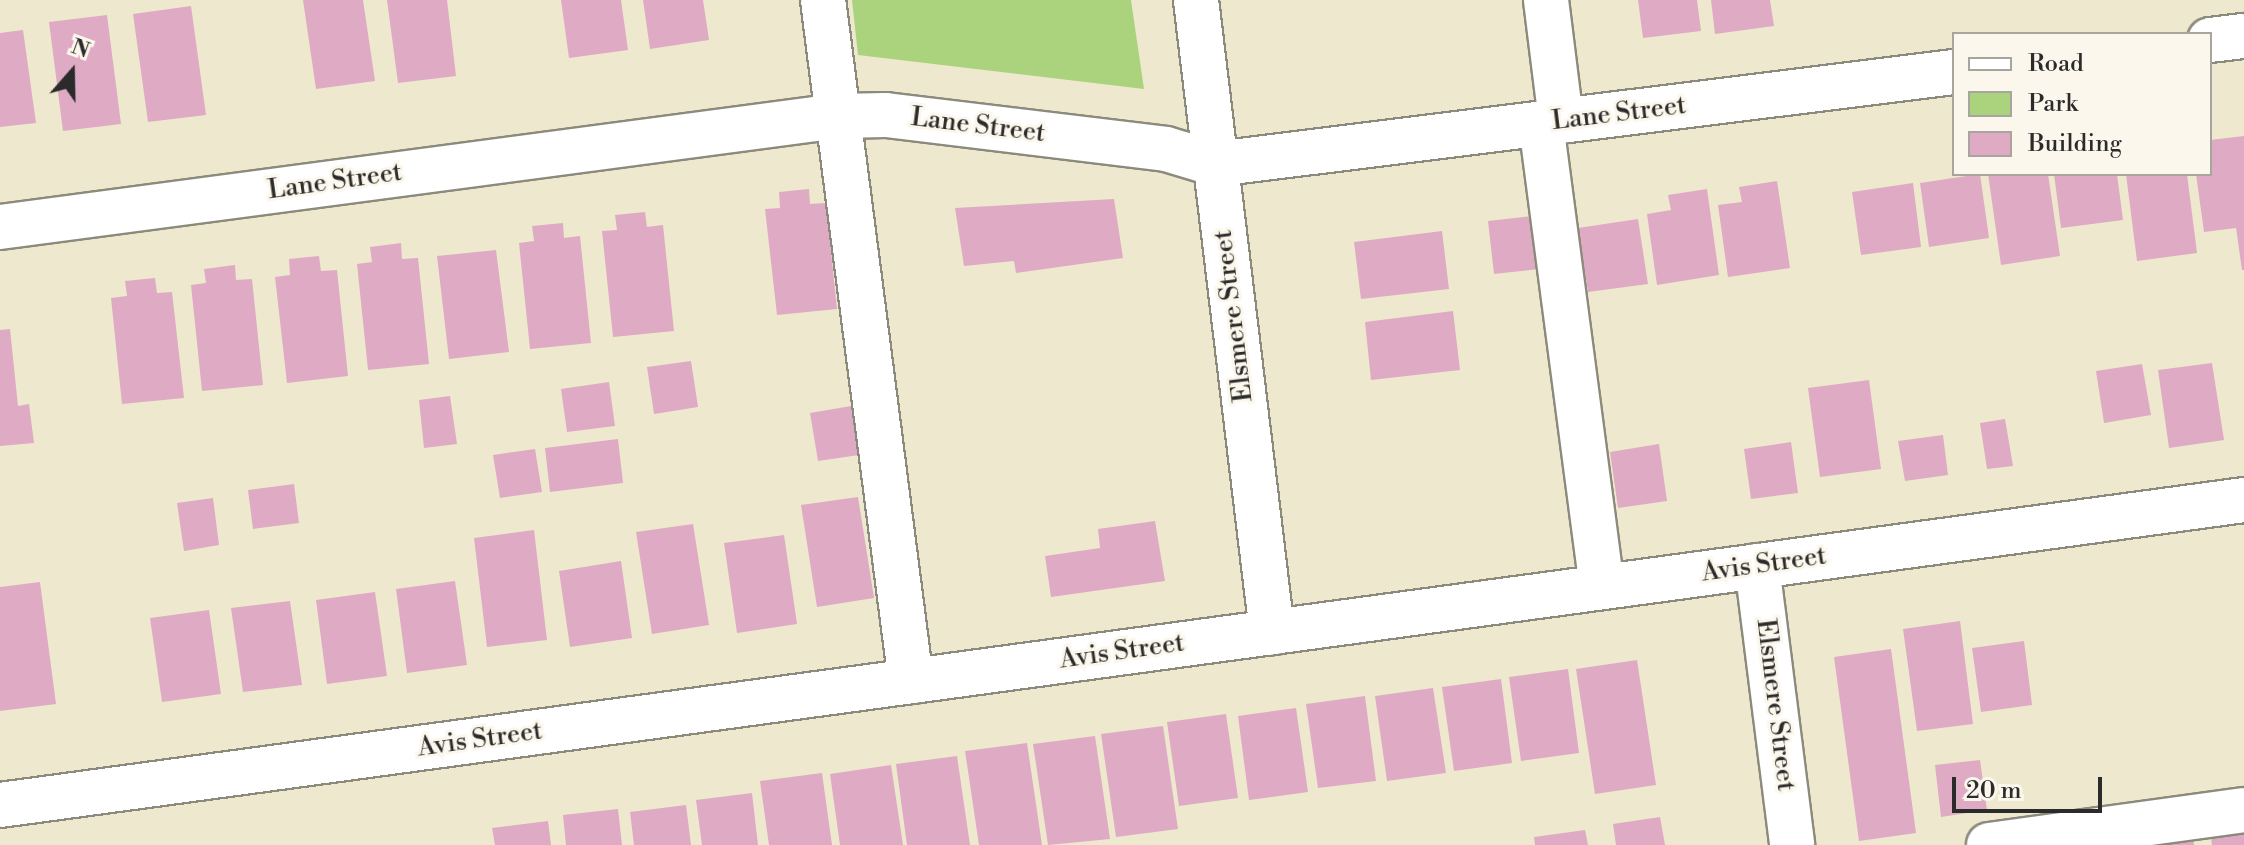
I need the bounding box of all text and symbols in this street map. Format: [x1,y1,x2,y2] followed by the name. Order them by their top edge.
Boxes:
[32,32,112,112] north arrow
[1952,32,2212,176] legend
[68,33,93,65] text: N
[2028,49,2084,79] text: Road
[2028,89,2078,119] text: Park
[1550,90,1688,138] street label: Lane Street
[909,102,1047,150] street label: Lane Street
[2028,129,2122,159] text: Building
[266,157,404,207] street label: Lane Street
[1208,228,1260,404] street label: Elsmere Street
[1700,541,1828,589] street label: Avis Street
[1749,617,1801,793] street label: Elsmere Street
[1058,628,1186,676] street label: Avis Street
[416,716,544,764] street label: Avis Street
[1956,761,2106,811] scale bar
[1966,776,2022,806] text: 20 m

